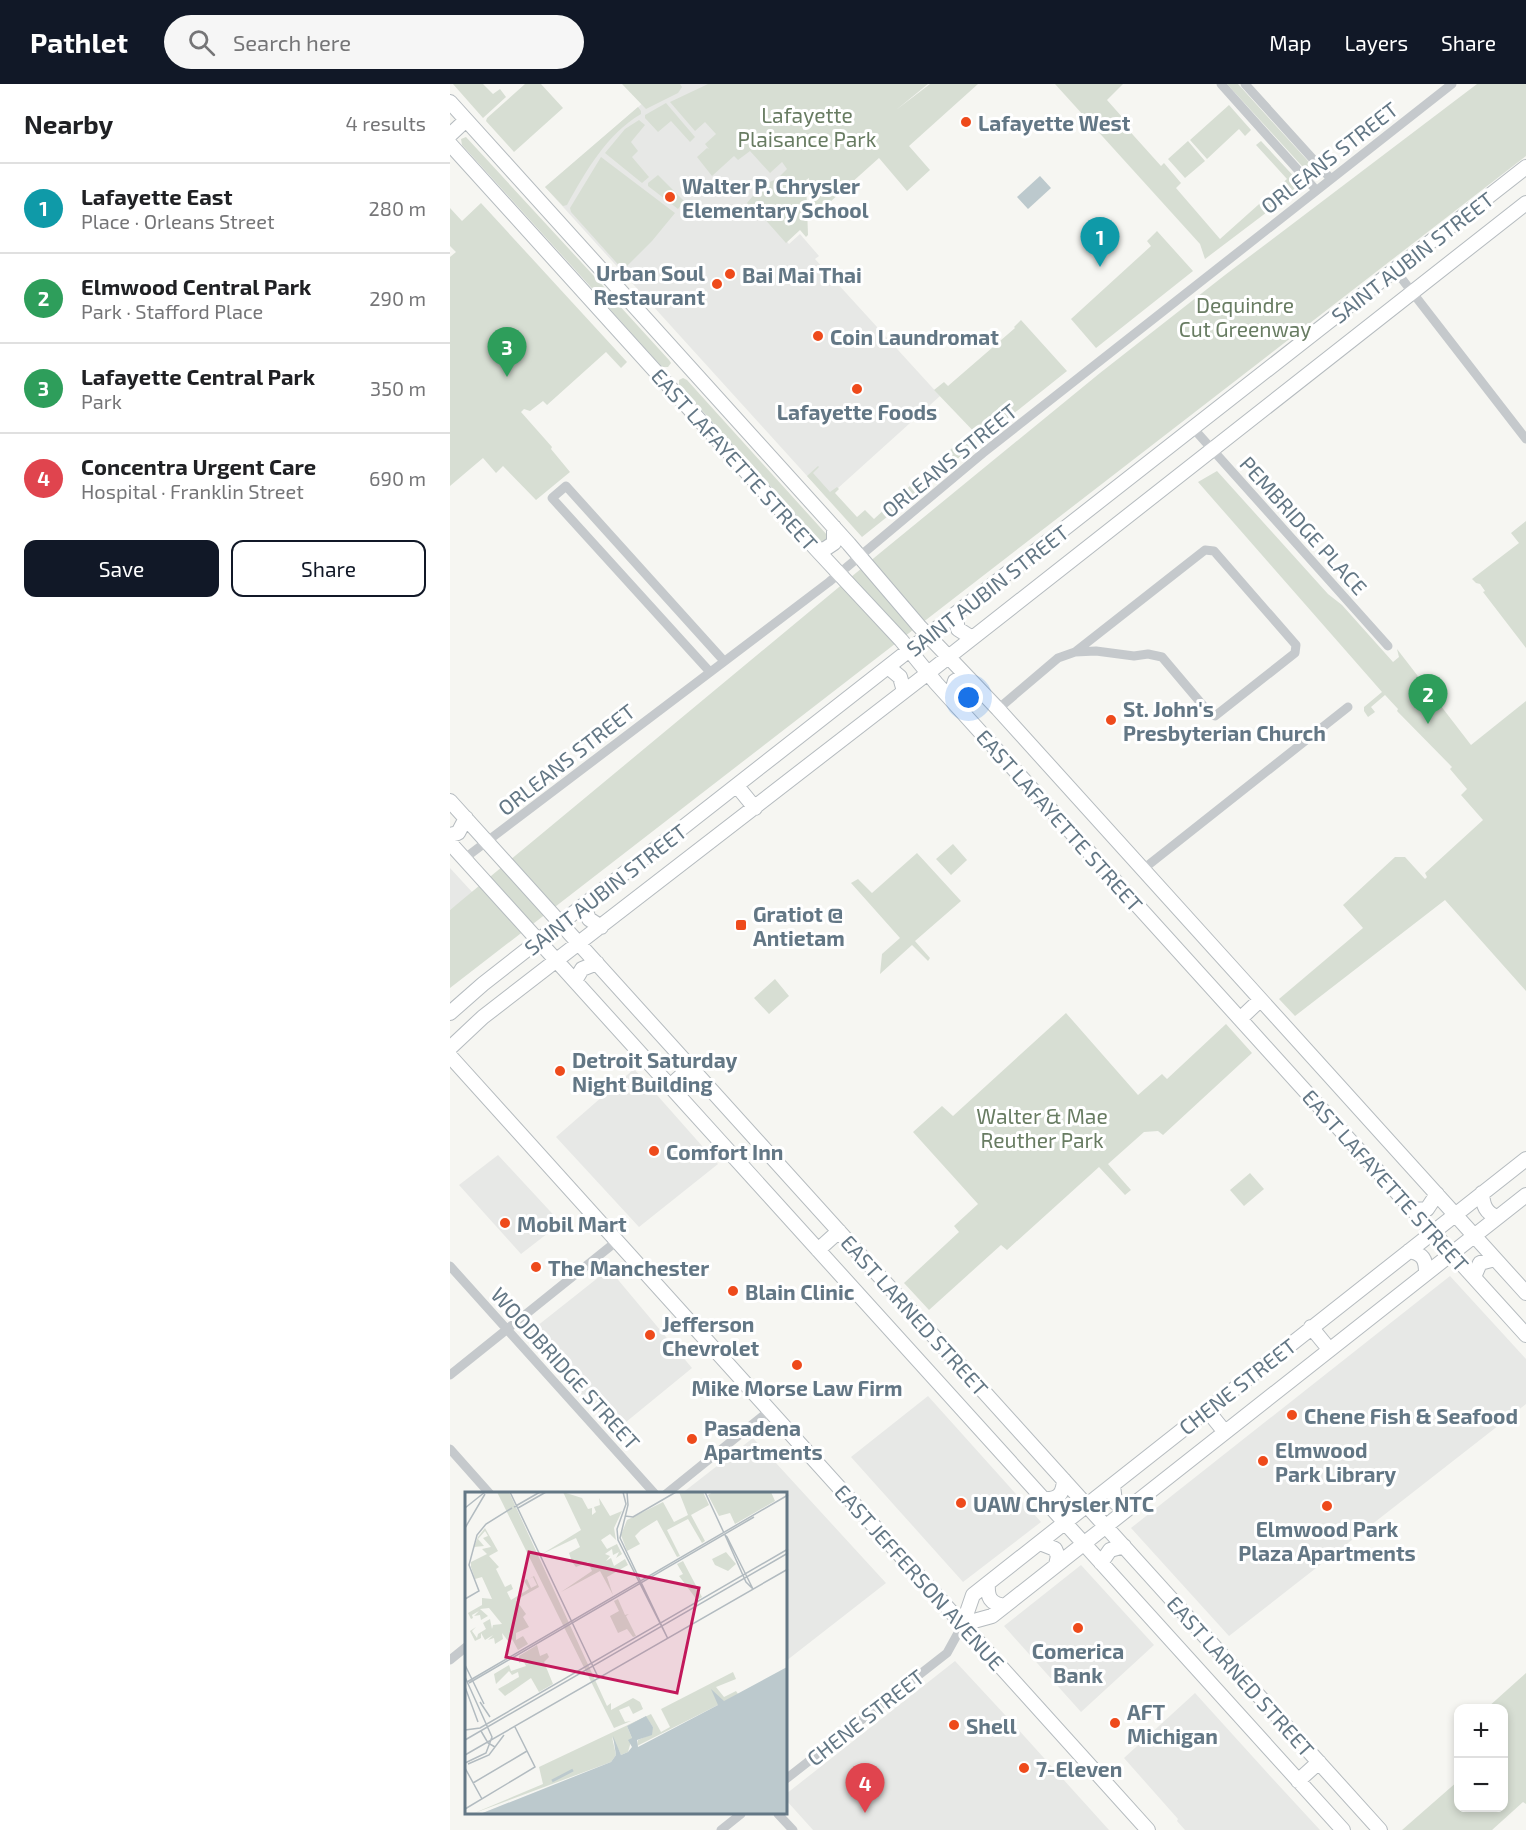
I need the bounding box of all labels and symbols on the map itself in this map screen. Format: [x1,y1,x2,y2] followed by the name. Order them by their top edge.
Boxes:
[1256,96,1402,218] street label: ORLEANS STREET
[738,102,877,151] park label: Lafayette Plaisance Park
[978,110,1131,136] place label: Lafayette West
[959,115,973,129] marker: Lafayette West
[682,173,869,223] place label: Walter P. Chrysler Elementary School
[1326,186,1498,328] street label: SAINT AUBIN STREET
[663,190,677,204] marker: Walter P. Chrysler Elementary School
[1080,218,1120,267] pin: 1
[593,260,705,309] place label: Urban Soul Restaurant
[742,262,862,287] place label: Bai Mai Thai
[723,267,737,281] marker: Bai Mai Thai
[710,277,724,291] marker: Urban Soul Restaurant
[1179,292,1311,341] park label: Dequindre Cut Greenway
[830,324,999,349] place label: Coin Laundromat
[488,328,526,377] pin: 3
[811,329,825,343] marker: Coin Laundromat
[647,363,823,555] street label: EAST LAFAYETTE STREET
[850,382,864,396] marker: Lafayette Foods
[876,398,1022,522] street label: ORLEANS STREET
[777,399,937,425] place label: Lafayette Foods
[1235,451,1373,599] street label: PEMBRIDGE PLACE
[901,519,1073,661] street label: SAINT AUBIN STREET
[1408,674,1448,724] pin: 2
[954,683,983,712] your location
[1123,696,1326,746] place label: St. John's Presbyterian Church
[493,698,639,820] street label: ORLEANS STREET
[1104,713,1118,727] marker: St. John's Presbyterian Church
[972,724,1148,916] street label: EAST LAFAYETTE STREET
[519,818,691,960] street label: SAINT AUBIN STREET
[753,901,845,950] place label: Gratiot @ Antietam
[734,918,748,932] marker: Gratiot @ Antietam
[572,1047,738,1096] place label: Detroit Saturday Night Building
[553,1064,567,1078] marker: Detroit Saturday Night Building
[1298,1084,1474,1276] street label: EAST LAFAYETTE STREET
[976,1103,1108,1152] park label: Walter & Mae Reuther Park
[666,1139,783,1164] place label: Comfort Inn
[647,1144,661,1158] marker: Comfort Inn
[517,1211,627,1236] place label: Mobil Mart
[498,1216,512,1230] marker: Mobil Mart
[836,1229,994,1401] street label: EAST LARNED STREET
[548,1255,709,1280] place label: The Manchester
[529,1260,543,1274] marker: The Manchester
[745,1279,855,1304] place label: Blain Clinic
[487,1282,645,1454] street label: WOODBRIDGE STREET
[726,1284,740,1298] marker: Blain Clinic
[662,1311,760,1360] place label: Jefferson Chevrolet
[643,1328,657,1342] marker: Jefferson Chevrolet
[1173,1333,1301,1439] street label: CHENE STREET
[790,1358,804,1372] marker: Mike Morse Law Firm
[691,1375,903,1400] place label: Mike Morse Law Firm
[1304,1403,1518,1428] place label: Chene Fish & Seafood
[1285,1408,1299,1422] marker: Chene Fish & Seafood
[704,1415,823,1464] place label: Pasadena Apartments
[685,1432,699,1446] marker: Pasadena Apartments
[1275,1437,1396,1487] place label: Elmwood Park Library
[1256,1454,1270,1468] marker: Elmwood Park Library
[830,1479,1010,1675] street label: EAST JEFFERSON AVENUE
[973,1491,1154,1517] place label: UAW Chrysler NTC
[465,1492,788,1815] inset map
[954,1496,968,1510] marker: UAW Chrysler NTC
[1320,1499,1334,1513] marker: Elmwood Park Plaza Apartments
[1238,1516,1416,1565] place label: Elmwood Park Plaza Apartments
[1162,1590,1320,1762] street label: EAST LARNED STREET
[1071,1621,1085,1635] marker: Comerica Bank
[1032,1638,1124,1687] place label: Comerica Bank
[801,1664,929,1770] street label: CHENE STREET
[1127,1699,1218,1748] place label: AFT Michigan
[966,1713,1017,1738] place label: Shell
[1108,1716,1122,1730] marker: AFT Michigan
[947,1718,961,1732] marker: Shell
[1036,1756,1122,1781] place label: 7-Eleven
[1017,1761,1031,1775] marker: 7-Eleven
[846,1764,884,1813] pin: 4

